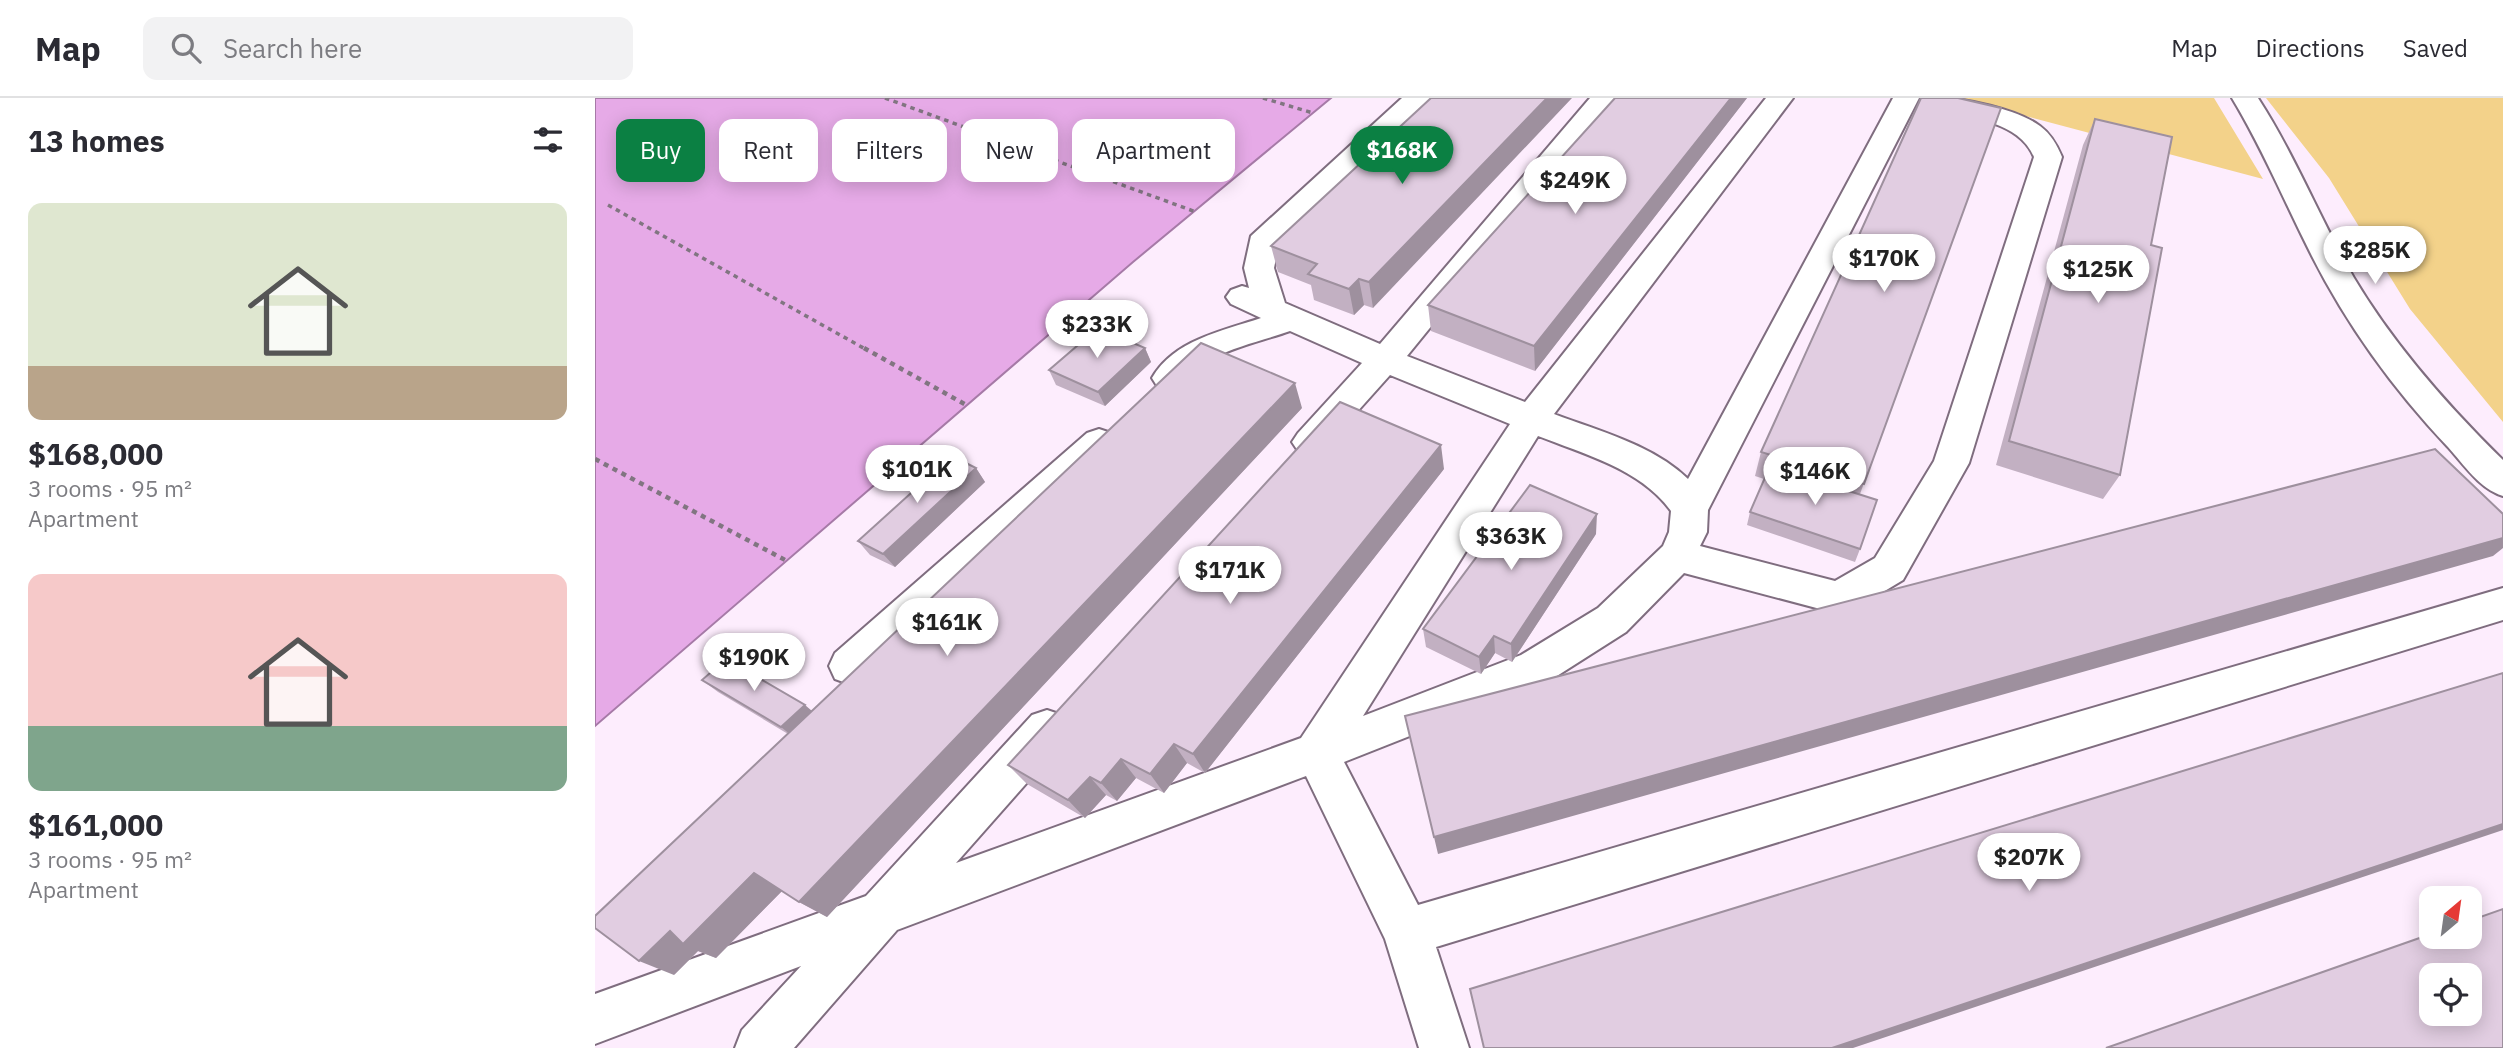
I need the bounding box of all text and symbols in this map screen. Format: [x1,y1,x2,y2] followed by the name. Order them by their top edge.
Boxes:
[143,17,633,80] search box
[35,27,101,70] text: Map
[167,29,205,67] icon: search
[223,31,362,65] text: Search here
[2171,32,2217,64] text: Map
[2255,32,2365,64] text: Directions
[2403,32,2468,64] text: Saved
[616,119,705,182] chip: Buy
[719,119,818,182] chip: Rent
[832,119,947,182] chip: Filters
[961,119,1058,182] chip: New
[1072,119,1235,182] chip: Apartment
[28,121,165,160] text: 13 homes
[529,121,567,159] icon: filters
[1353,126,1451,186] pin: $168K
[1366,134,1438,164] text: $168K
[1526,156,1624,216] pin: $249K
[1539,164,1611,194] text: $249K
[2326,226,2424,286] pin: $285K
[1835,234,1933,294] pin: $170K
[2339,234,2411,264] text: $285K
[1848,242,1920,272] text: $170K
[2049,246,2147,305] pin: $125K
[235,248,361,374] icon: home
[2062,253,2134,283] text: $125K
[1048,300,1146,360] pin: $233K
[1061,308,1133,338] text: $233K
[28,434,163,473] text: $168,000
[868,446,966,505] pin: $101K
[1766,448,1864,507] pin: $146K
[881,453,953,483] text: $101K
[1779,455,1851,485] text: $146K
[28,473,192,503] text: 3 rooms · 95 m²
[28,503,139,533] text: Apartment
[1462,512,1560,572] pin: $363K
[1475,520,1547,550] text: $363K
[1181,546,1279,606] pin: $171K
[1194,554,1266,584] text: $171K
[898,598,996,658] pin: $161K
[911,606,983,636] text: $161K
[235,619,361,745] icon: home
[705,634,803,693] pin: $190K
[718,641,790,671] text: $190K
[28,805,163,844] text: $161,000
[1980,834,2078,893] pin: $207K
[1993,841,2065,871] text: $207K
[28,844,192,874] text: 3 rooms · 95 m²
[28,874,139,904] text: Apartment
[2419,886,2481,948] north arrow
[2419,886,2482,1026] map controls
[2419,963,2482,1026] button: locate

